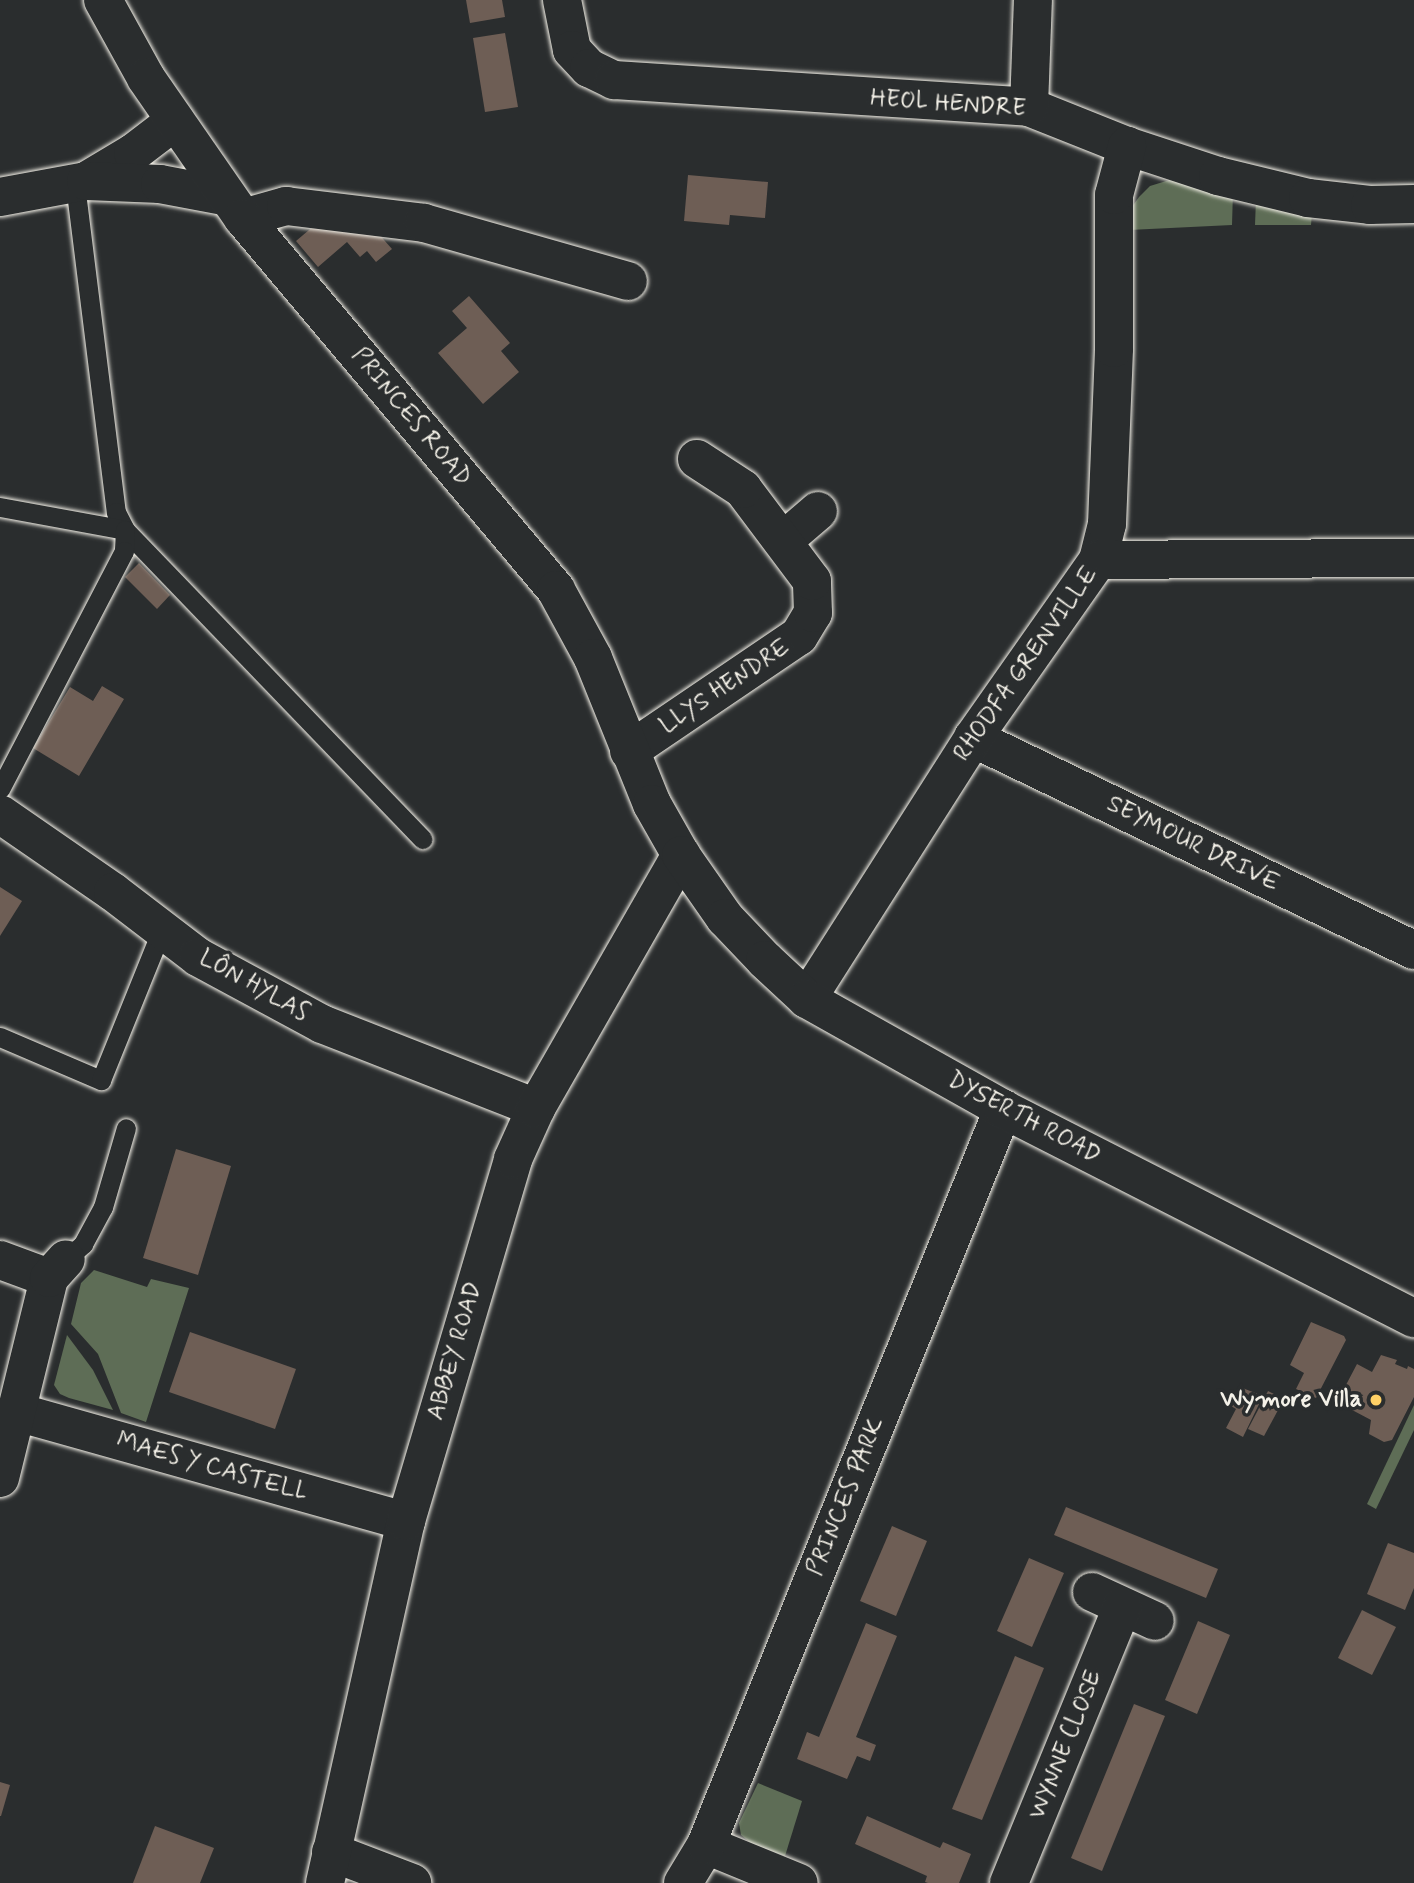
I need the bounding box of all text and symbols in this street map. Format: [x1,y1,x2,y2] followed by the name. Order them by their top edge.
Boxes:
[868,84,1028,124] street label: HEOL HENDRE
[345,343,477,491] street label: PRINCES ROAD
[950,564,1102,764] street label: RHODFA GRENVILLE
[653,632,797,742] street label: LLYS HENDRE
[1102,790,1284,898] street label: SEYMOUR DRIVE
[193,943,315,1029] street label: LÔN HYLAS
[943,1066,1105,1170] street label: DYSERTH ROAD
[421,1278,489,1424] street label: ABBEY ROAD
[1221,1386,1362,1414] place label: Wymore Villa
[1368,1392,1384,1408] marker: Wymore Villa
[802,1416,890,1578] street label: PRINCES PARK
[112,1426,312,1508] street label: MAES Y CASTELL
[1022,1664,1110,1826] street label: WYNNE CLOSE

